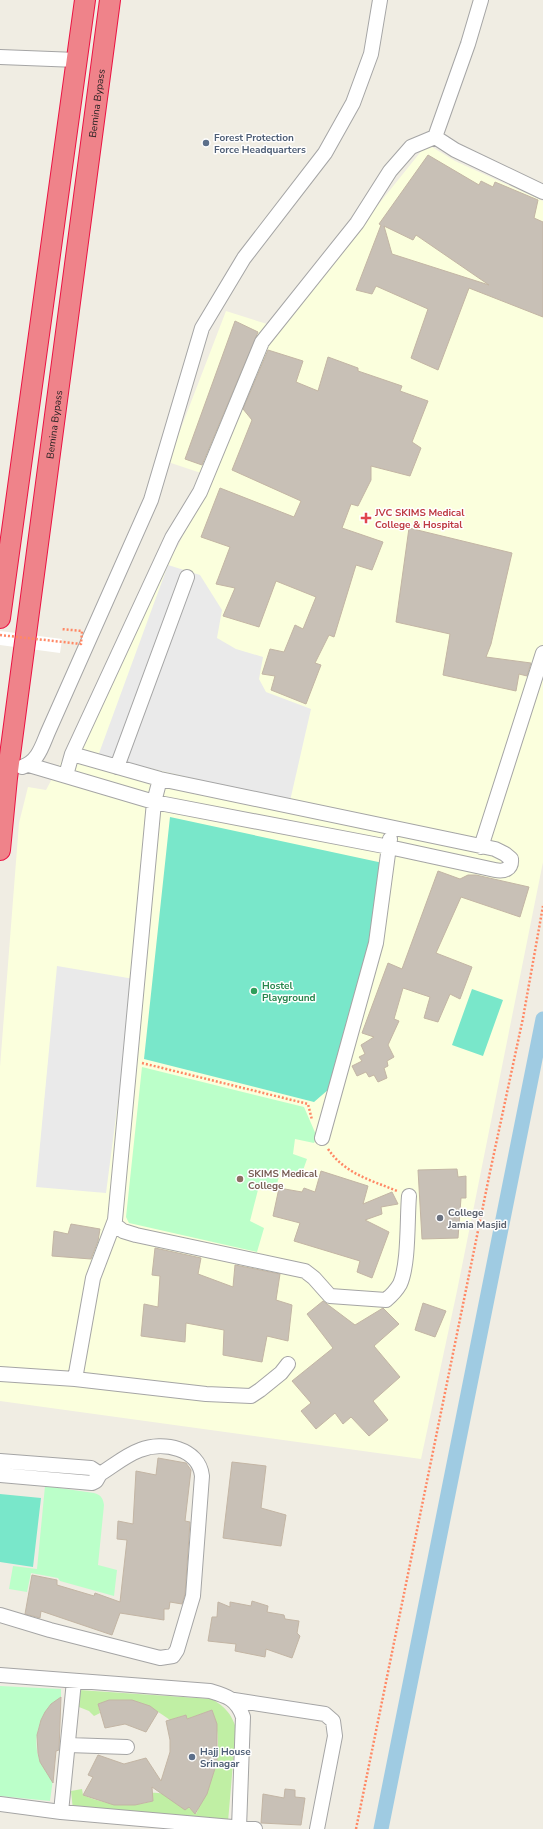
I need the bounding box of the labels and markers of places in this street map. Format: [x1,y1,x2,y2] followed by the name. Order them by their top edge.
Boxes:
[214,131,306,157] place label: Forest Protection Force Headquarters
[201,138,211,148] marker: Forest Protection Force Headquarters
[374,506,465,532] place label: JVC SKIMS Medical College & Hospital
[360,512,372,524] marker: JVC SKIMS Medical College & Hospital
[262,979,316,1005] place label: Hostel Playground
[249,986,259,996] marker: Hostel Playground
[248,1167,318,1193] place label: SKIMS Medical College
[235,1174,245,1184] marker: SKIMS Medical College
[447,1206,507,1232] place label: College Jamia Masjid
[435,1213,445,1223] marker: College Jamia Masjid
[200,1745,251,1771] place label: Hajj House Srinagar
[187,1752,197,1762] marker: Hajj House Srinagar

